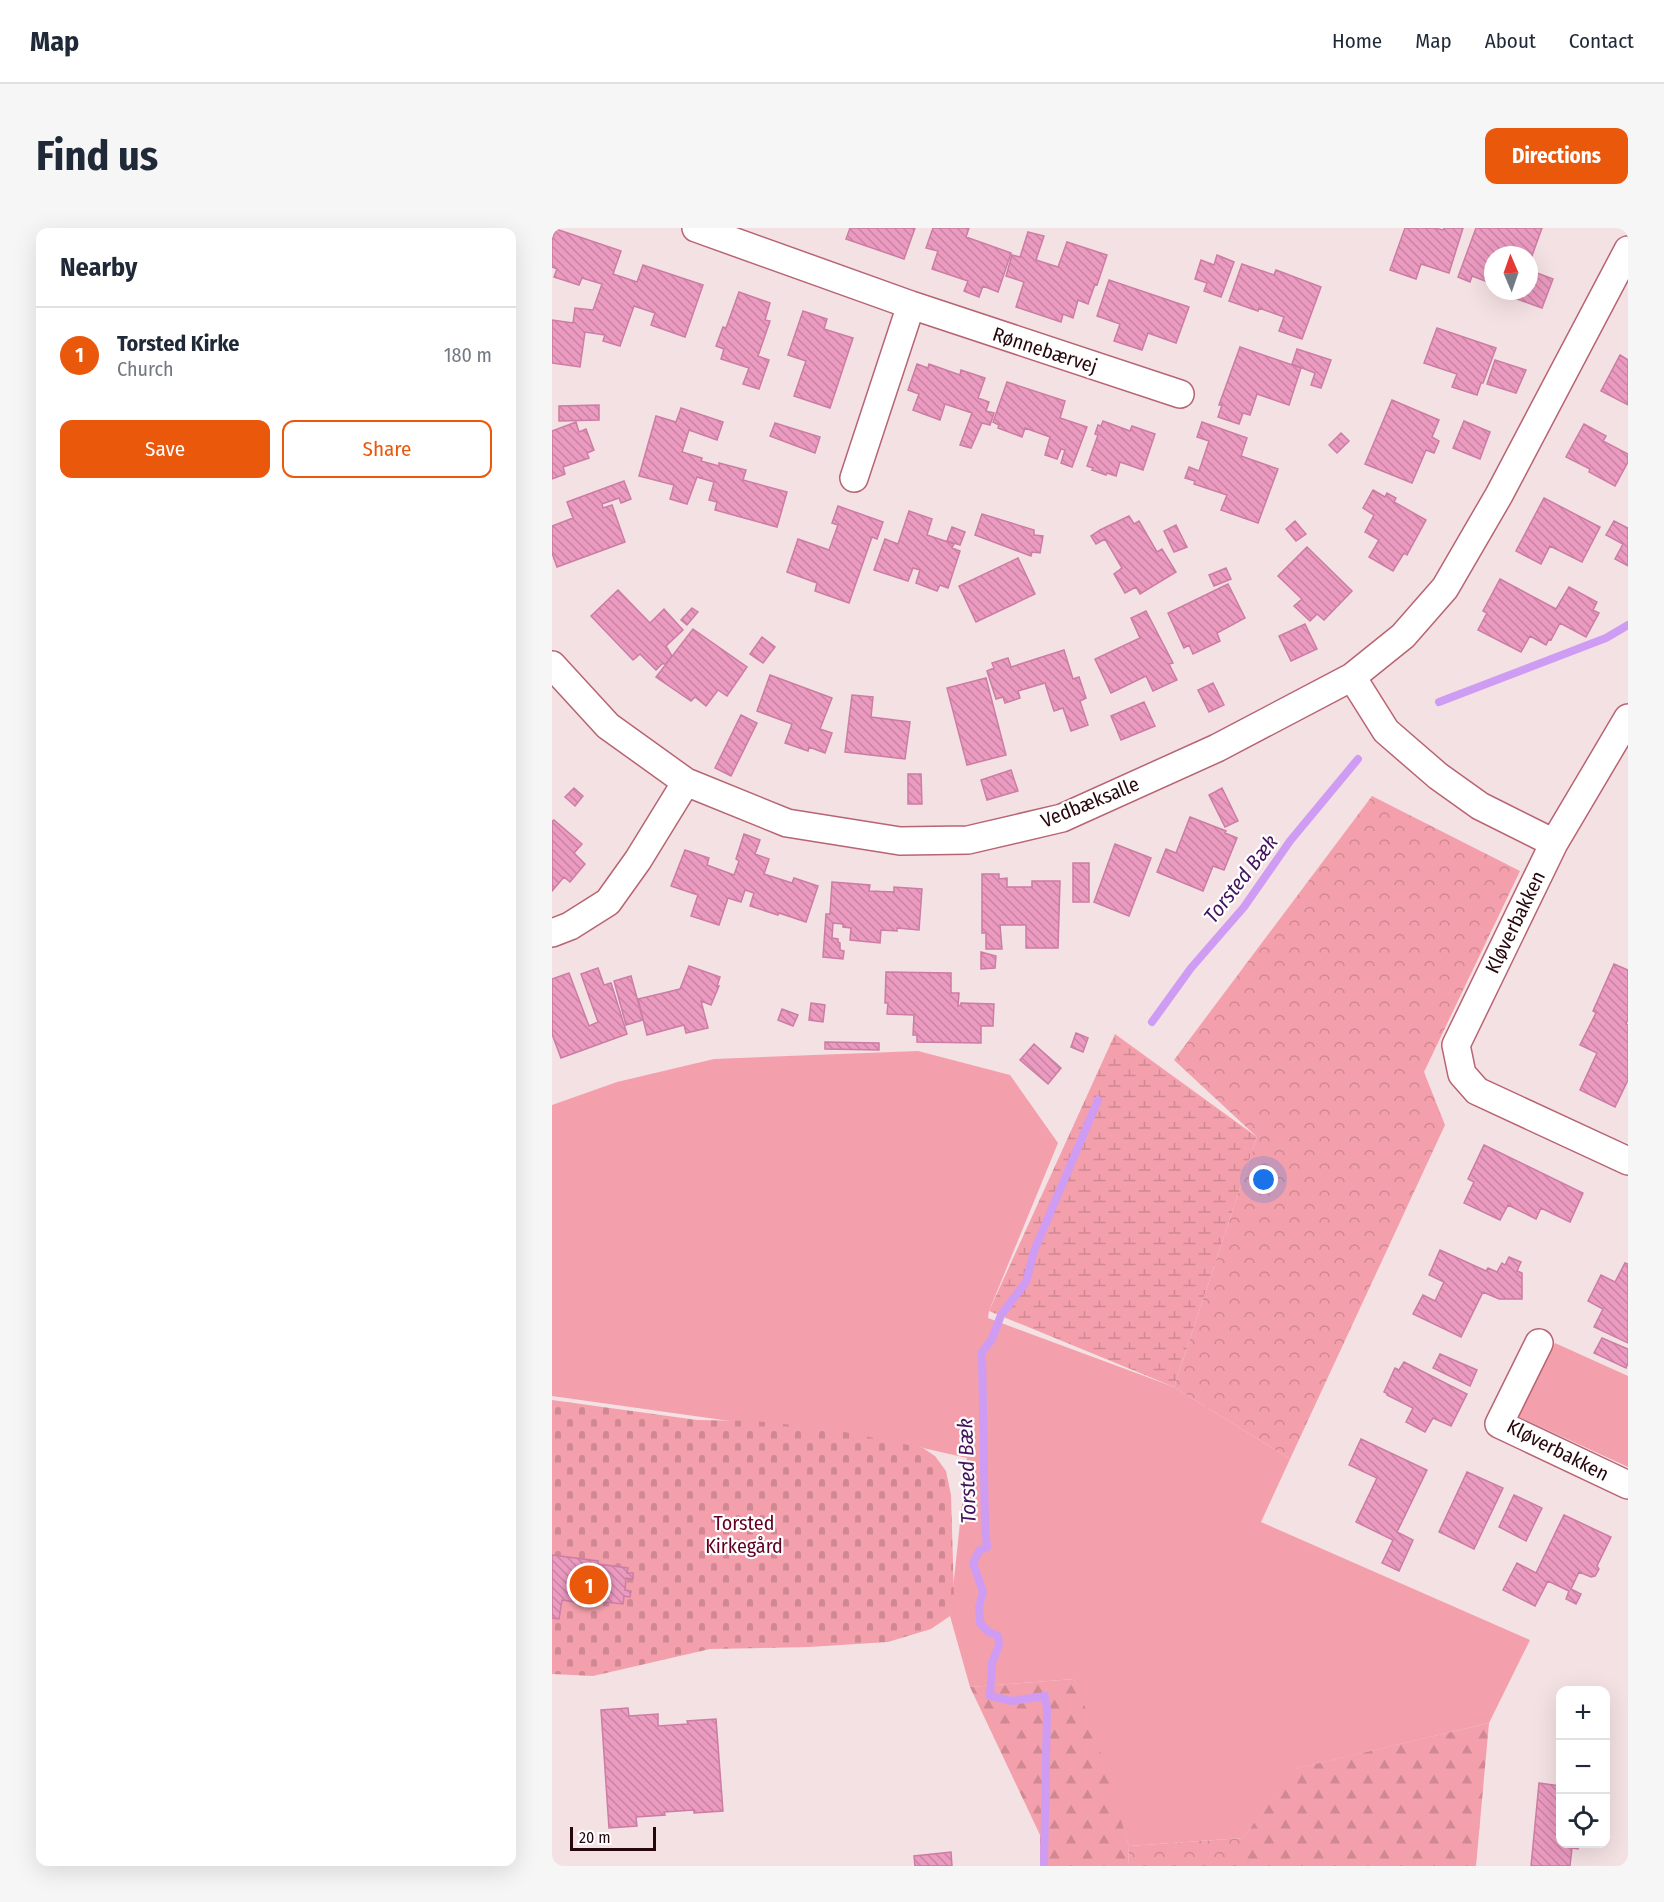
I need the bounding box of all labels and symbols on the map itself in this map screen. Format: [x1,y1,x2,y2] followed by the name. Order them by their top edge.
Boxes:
[1484,246,1538,300] north arrow
[990,322,1100,378] street label: Rønnebærvej
[1037,771,1143,833] street label: Vedbæksalle
[1198,830,1284,928] water label: Torsted Bæk
[1480,867,1550,977] street label: Kløverbakken
[1249,1165,1278,1194] your location
[1503,1414,1613,1486] street label: Kløverbakken
[952,1418,982,1524] water label: Torsted Bæk
[705,1511,783,1558] park label: Torsted Kirkegård
[570,1562,609,1608] pin: 1
[570,1824,656,1852] scale bar

